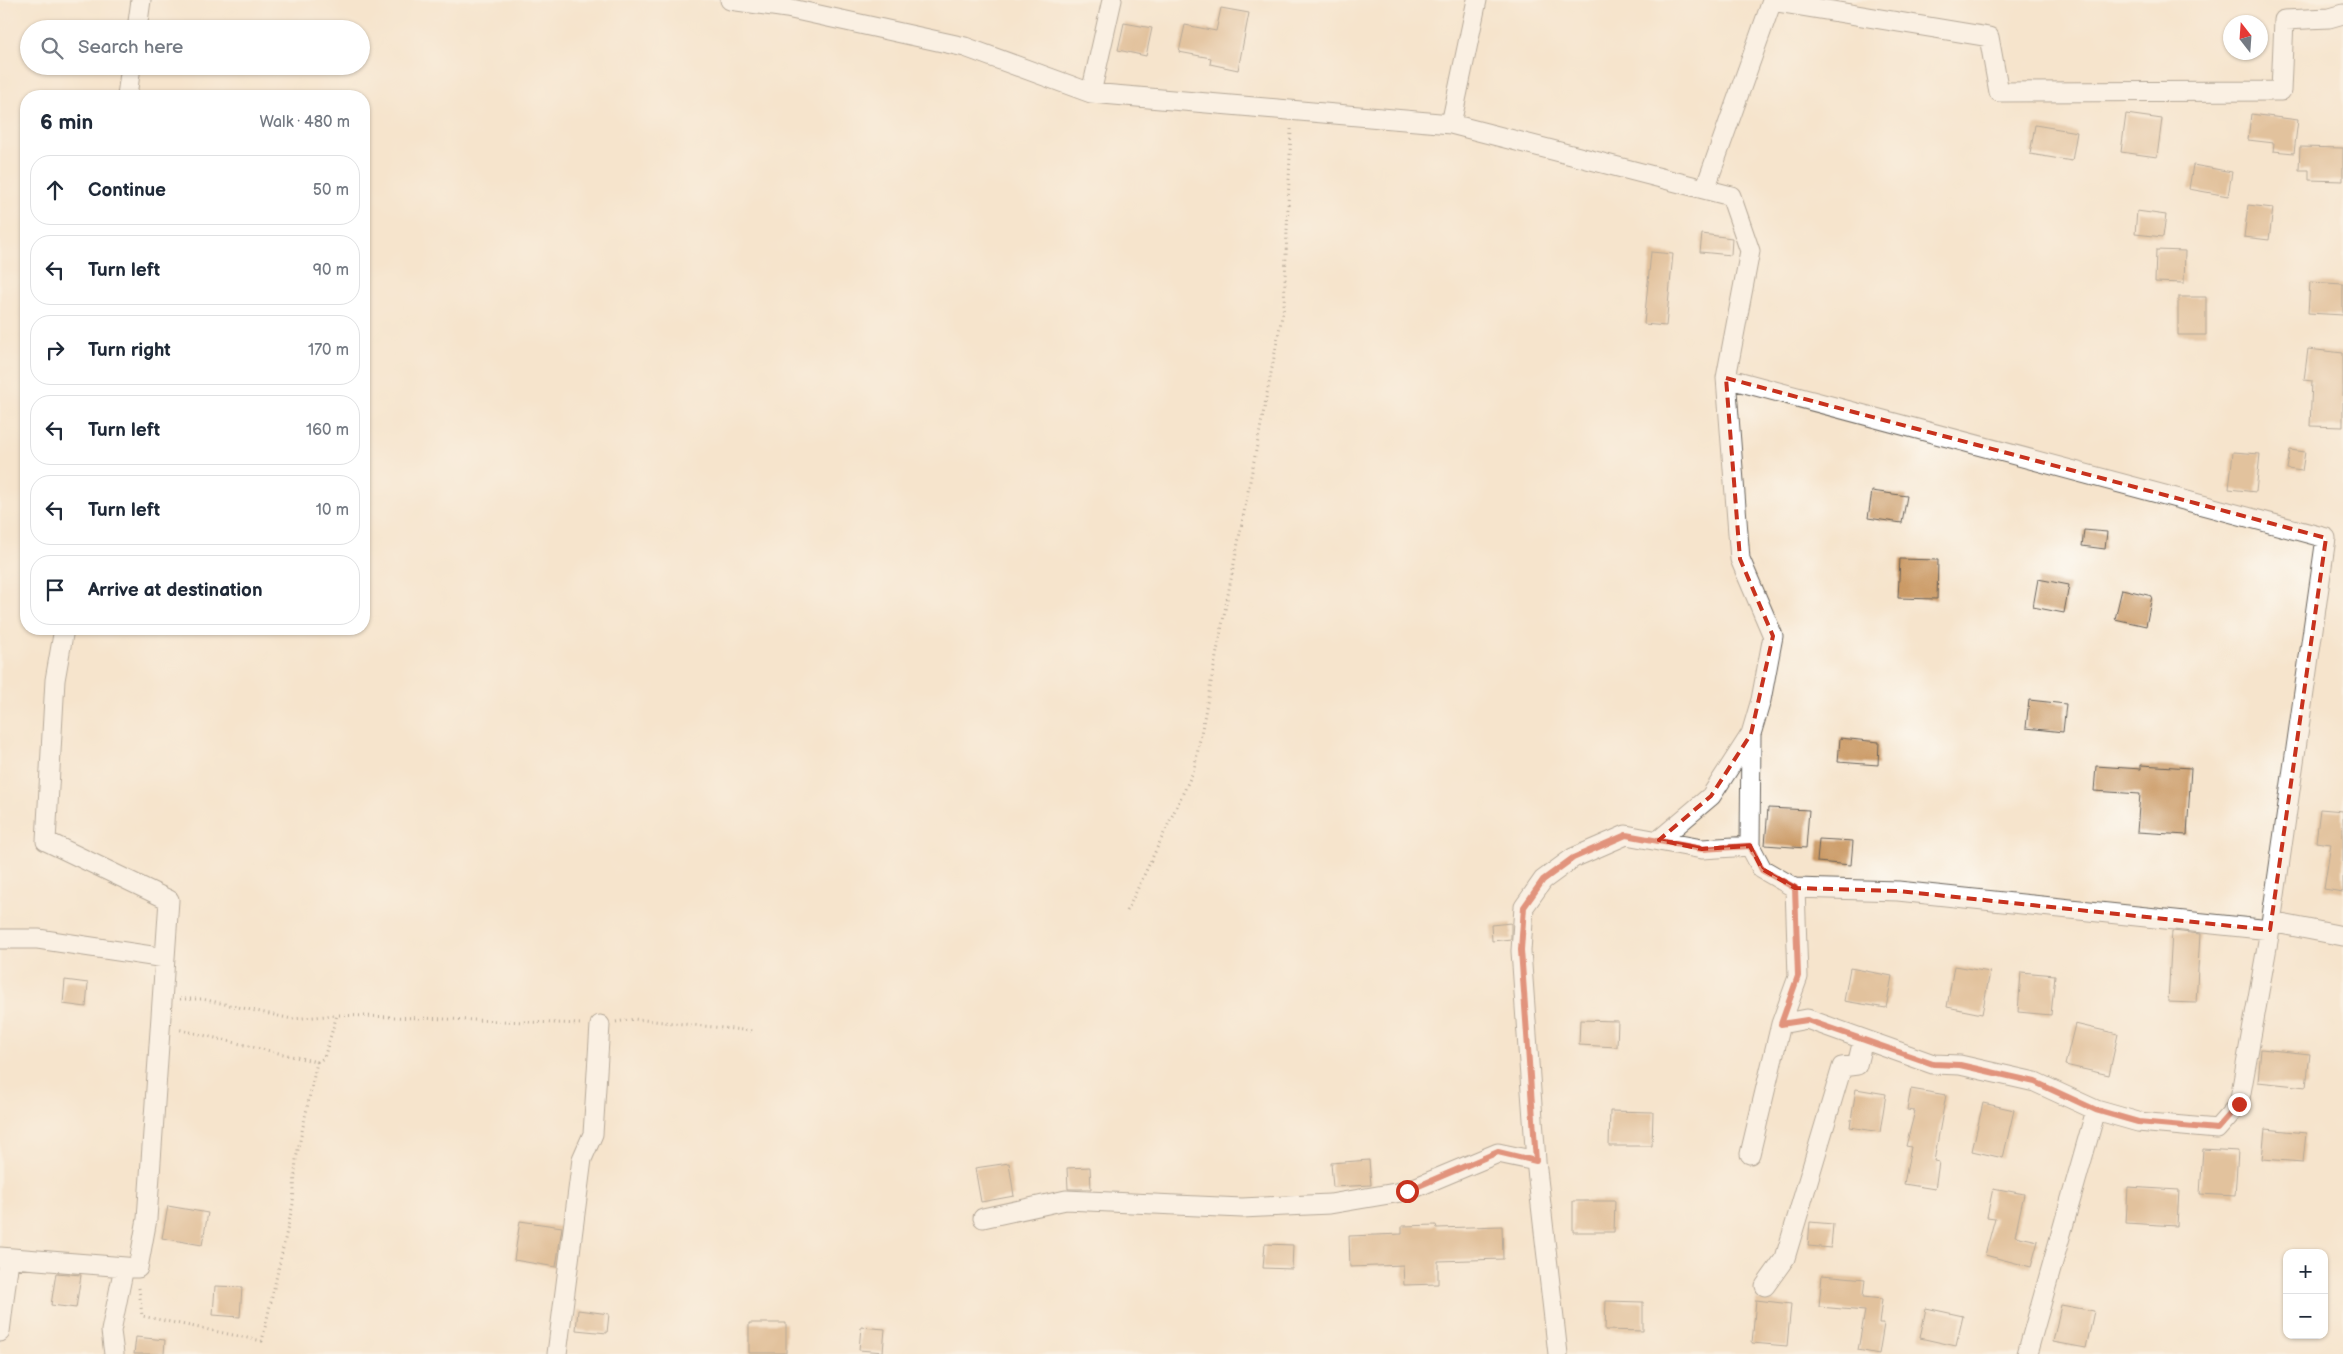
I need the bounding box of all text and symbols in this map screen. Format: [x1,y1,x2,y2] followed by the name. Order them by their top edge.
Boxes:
[2223,15,2268,60] north arrow
[20,20,370,75] search box
[38,34,66,62] icon: search
[78,36,183,59] text: Search here
[40,110,93,135] text: 6 min
[259,113,350,132] text: Walk · 480 m
[41,176,69,204] icon: ahead
[88,179,166,202] text: Continue
[313,181,349,200] text: 50 m
[41,256,69,284] icon: left
[88,259,160,282] text: Turn left
[313,261,349,280] text: 90 m
[41,336,69,364] icon: right
[88,339,171,362] text: Turn right
[308,341,349,360] text: 170 m
[41,416,69,444] icon: left
[88,419,160,442] text: Turn left
[306,421,349,440] text: 160 m
[41,496,69,524] icon: left
[88,499,160,522] text: Turn left
[316,501,349,520] text: 10 m
[41,576,69,604] icon: arrive
[88,579,263,602] text: Arrive at destination
[2228,1093,2251,1116] route end
[1396,1180,1419,1203] route start
[2283,1249,2328,1339] map controls
[2283,1249,2328,1294] button: +
[2283,1294,2328,1339] button: −

